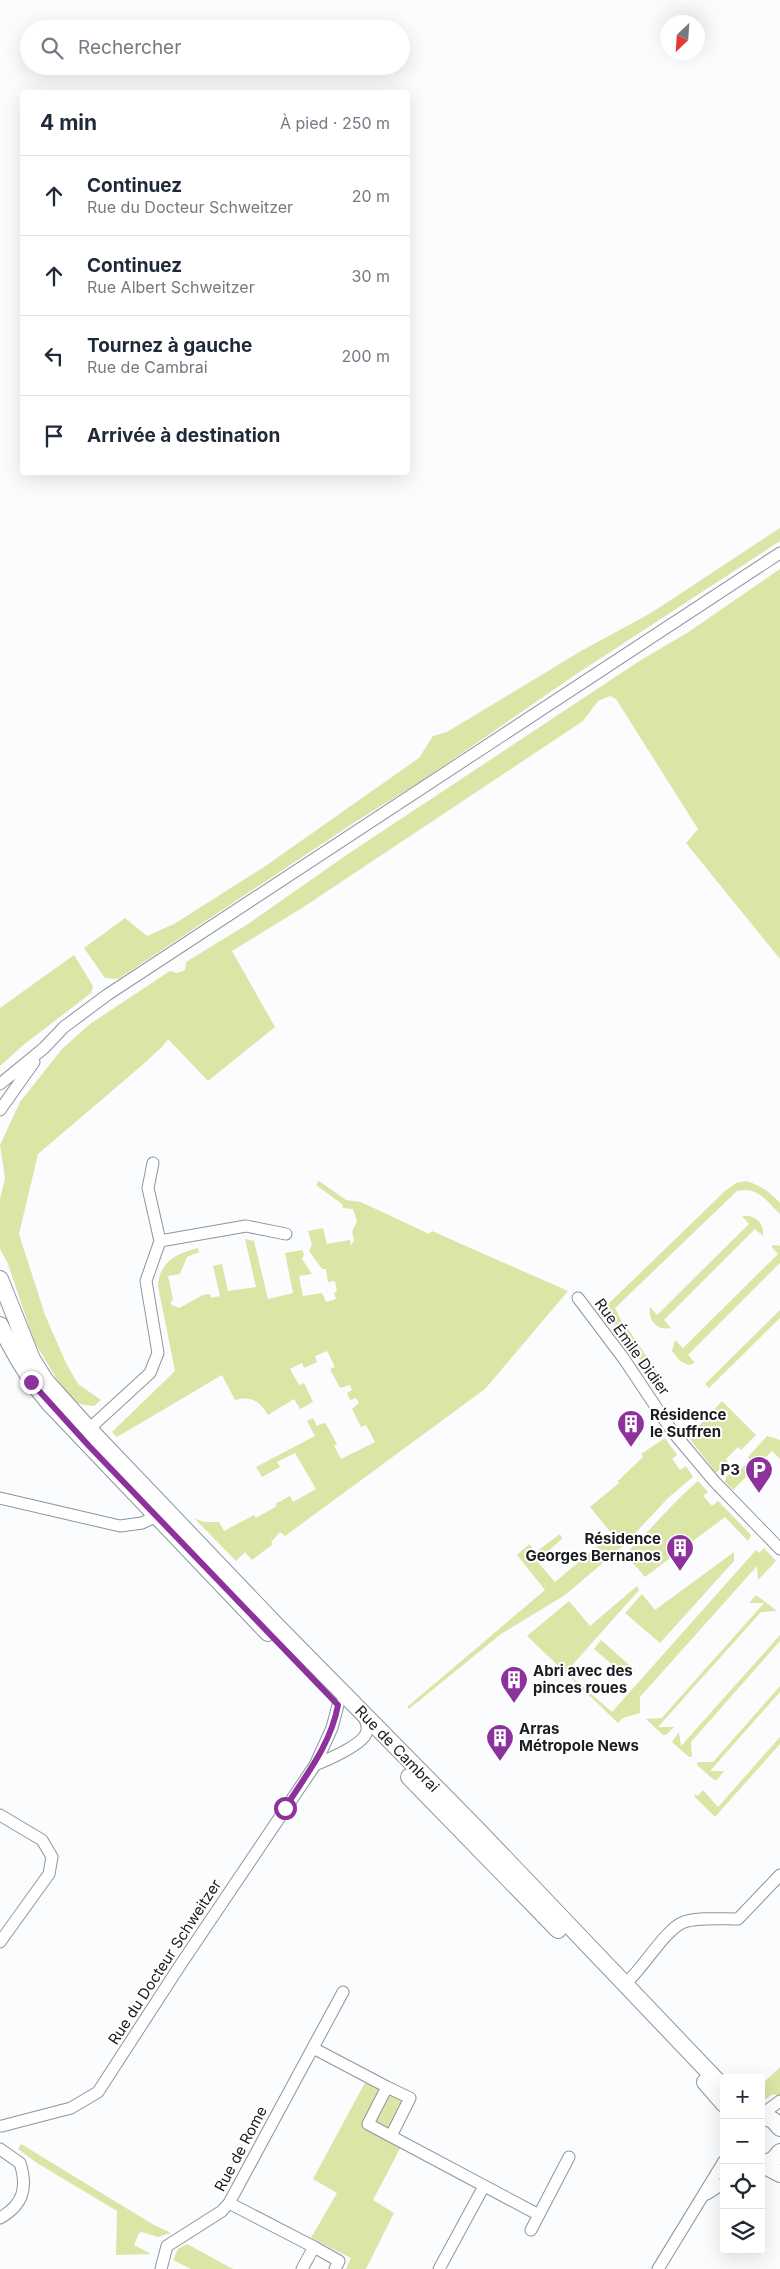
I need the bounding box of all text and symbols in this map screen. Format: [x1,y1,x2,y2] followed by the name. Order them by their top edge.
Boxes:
[660,15,705,60] north arrow
[20,20,410,75] search box
[38,34,66,62] icon: search
[78,36,181,59] text: Rechercher
[40,110,97,135] text: 4 min
[280,113,390,133] text: À pied · 250 m
[87,174,182,197] text: Continuez
[40,182,68,210] icon: ahead
[352,186,390,206] text: 20 m
[87,197,293,217] text: Rue du Docteur Schweitzer
[87,254,182,277] text: Continuez
[40,262,68,290] icon: ahead
[352,266,390,286] text: 30 m
[87,277,255,297] text: Rue Albert Schweitzer
[87,334,252,357] text: Tournez à gauche
[40,342,68,370] icon: left
[342,346,390,366] text: 200 m
[87,357,208,377] text: Rue de Cambrai
[40,422,68,450] icon: arrive
[87,424,280,447] text: Arrivée à destination
[591,1294,674,1399] street label: Rue Émile Didier
[20,1371,43,1394] route end
[650,1405,727,1441] place label: Résidence le Suffren
[616,1409,646,1448] building icon: Résidence le Suffren
[744,1455,774,1494] parking icon: P3
[721,1460,740,1479] place label: P3
[525,1529,661,1565] place label: Résidence Georges Bernanos
[665,1533,695,1572] building icon: Résidence Georges Bernanos
[533,1661,633,1697] place label: Abri avec des pinces roues
[499,1665,529,1704] building icon: Abri avec des pinces roues
[351,1701,443,1796] street label: Rue de Cambrai
[519,1719,639,1755] place label: Arras Métropole News
[485,1723,515,1762] building icon: Arras Métropole News
[274,1797,297,1820] route start
[104,1875,225,2048] street label: Rue du Docteur Schweitzer
[720,2074,765,2254] map controls
[720,2074,765,2119] button: +
[210,2103,271,2195] street label: Rue de Rome
[720,2119,765,2164] button: −
[720,2164,765,2209] button: locate
[720,2209,765,2254] button: layers

